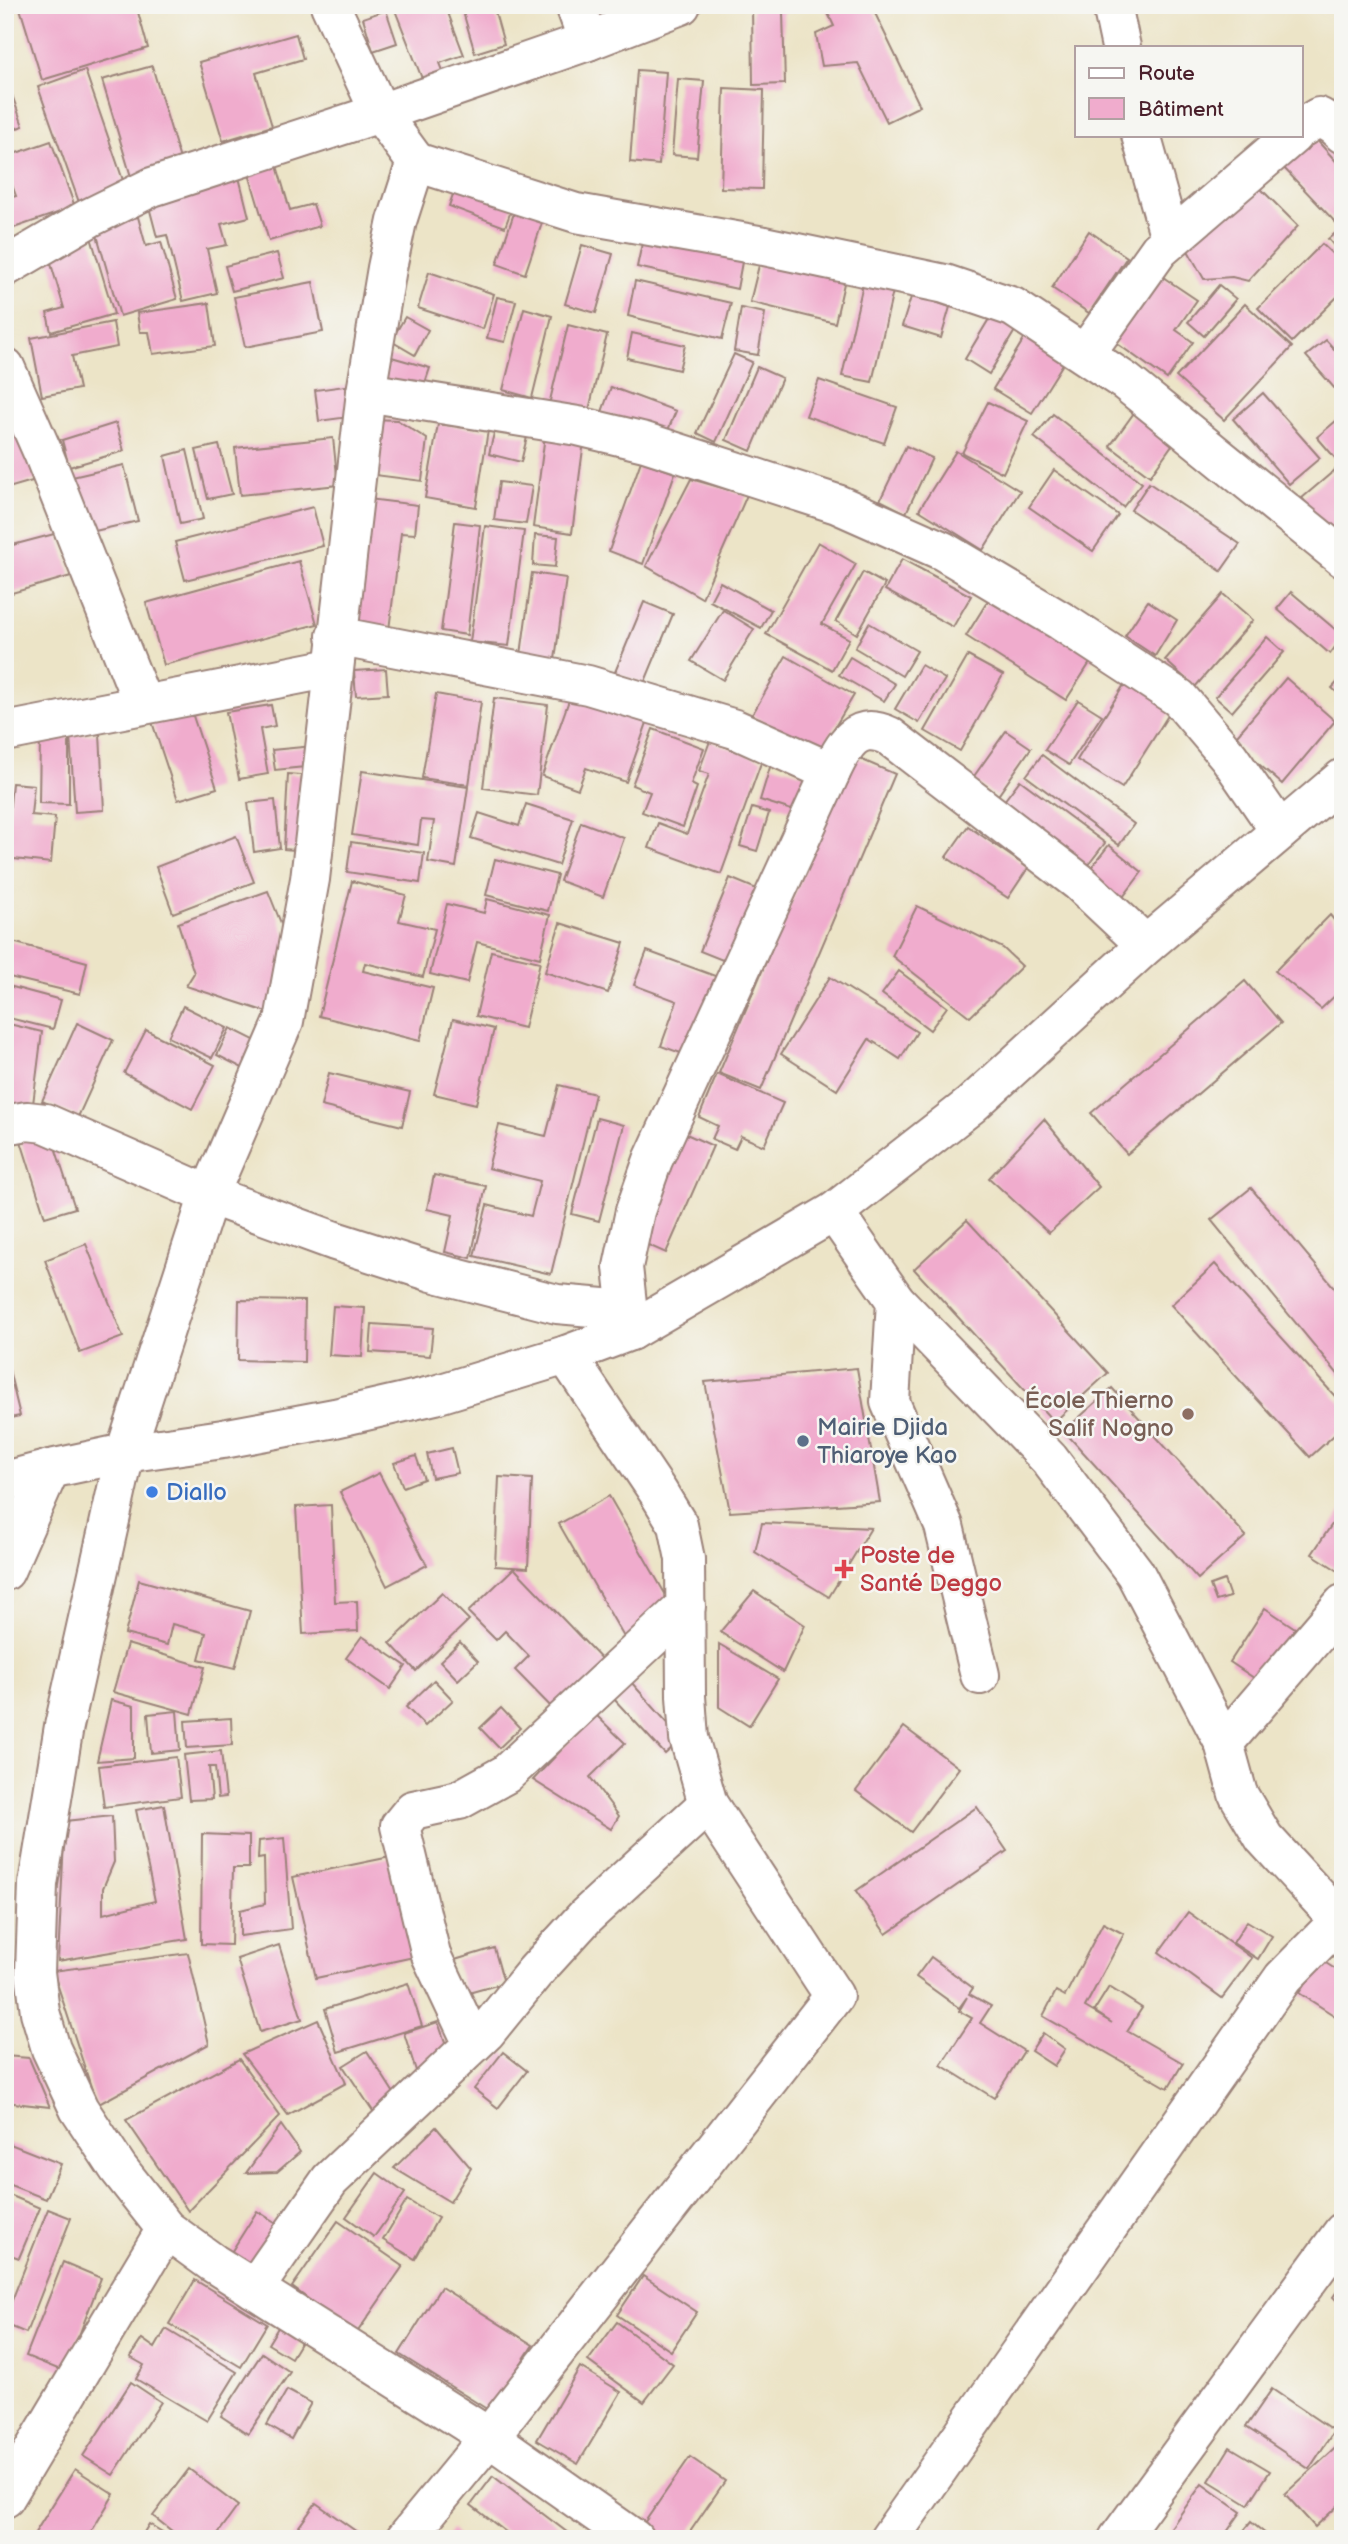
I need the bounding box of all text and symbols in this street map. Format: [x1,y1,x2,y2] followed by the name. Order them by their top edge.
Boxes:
[1075,46,1302,136] legend
[1138,61,1195,86] text: Route
[1138,97,1224,122] text: Bâtiment
[1024,1385,1174,1443] place label: École Thierno Salif Nogno
[1180,1406,1196,1422] marker: École Thierno Salif Nogno
[817,1413,957,1470] place label: Mairie Djida Thiaroye Kao
[795,1433,811,1449] marker: Mairie Djida Thiaroye Kao
[166,1478,227,1507] place label: Diallo
[144,1484,160,1500] marker: Diallo
[860,1541,1002,1598] place label: Poste de Santé Deggo
[834,1559,854,1579] marker: Poste de Santé Deggo

